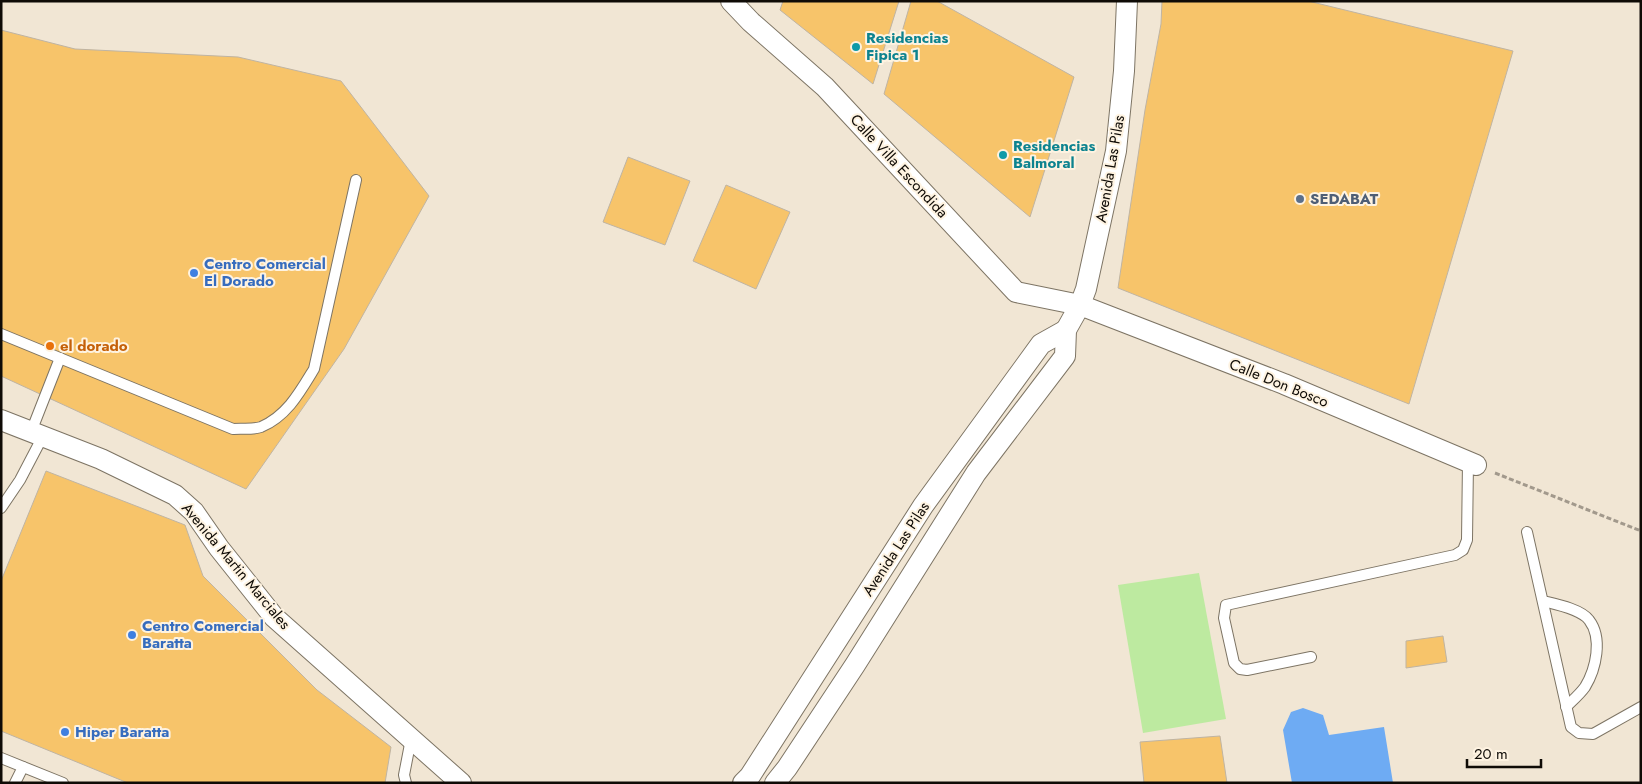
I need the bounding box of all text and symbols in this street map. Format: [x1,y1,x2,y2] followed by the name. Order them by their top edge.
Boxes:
[866,27,948,66] place label: Residencias Fipica 1
[850,41,862,53] marker: Residencias Fipica 1
[845,109,953,223] street label: Calle Villa Escondida
[1090,114,1130,224] street label: Avenida Las Pilas
[1013,135,1095,174] place label: Residencias Balmoral
[997,149,1009,161] marker: Residencias Balmoral
[1310,188,1379,210] place label: SEDABAT
[1294,193,1306,205] marker: SEDABAT
[204,253,326,292] place label: Centro Comercial El Dorado
[188,267,200,279] marker: Centro Comercial El Dorado
[60,335,128,357] place label: el dorado
[44,340,56,352] marker: el dorado
[1226,353,1332,413] street label: Calle Don Bosco
[857,497,935,601] street label: Avenida Las Pilas
[176,498,296,634] street label: Avenida Martin Marciales
[142,615,264,654] place label: Centro Comercial Baratta
[126,629,138,641] marker: Centro Comercial Baratta
[75,721,169,743] place label: Hiper Baratta
[59,726,71,738] marker: Hiper Baratta
[1467,736,1541,768] scale bar
[1474,743,1508,765] text: 20 m

